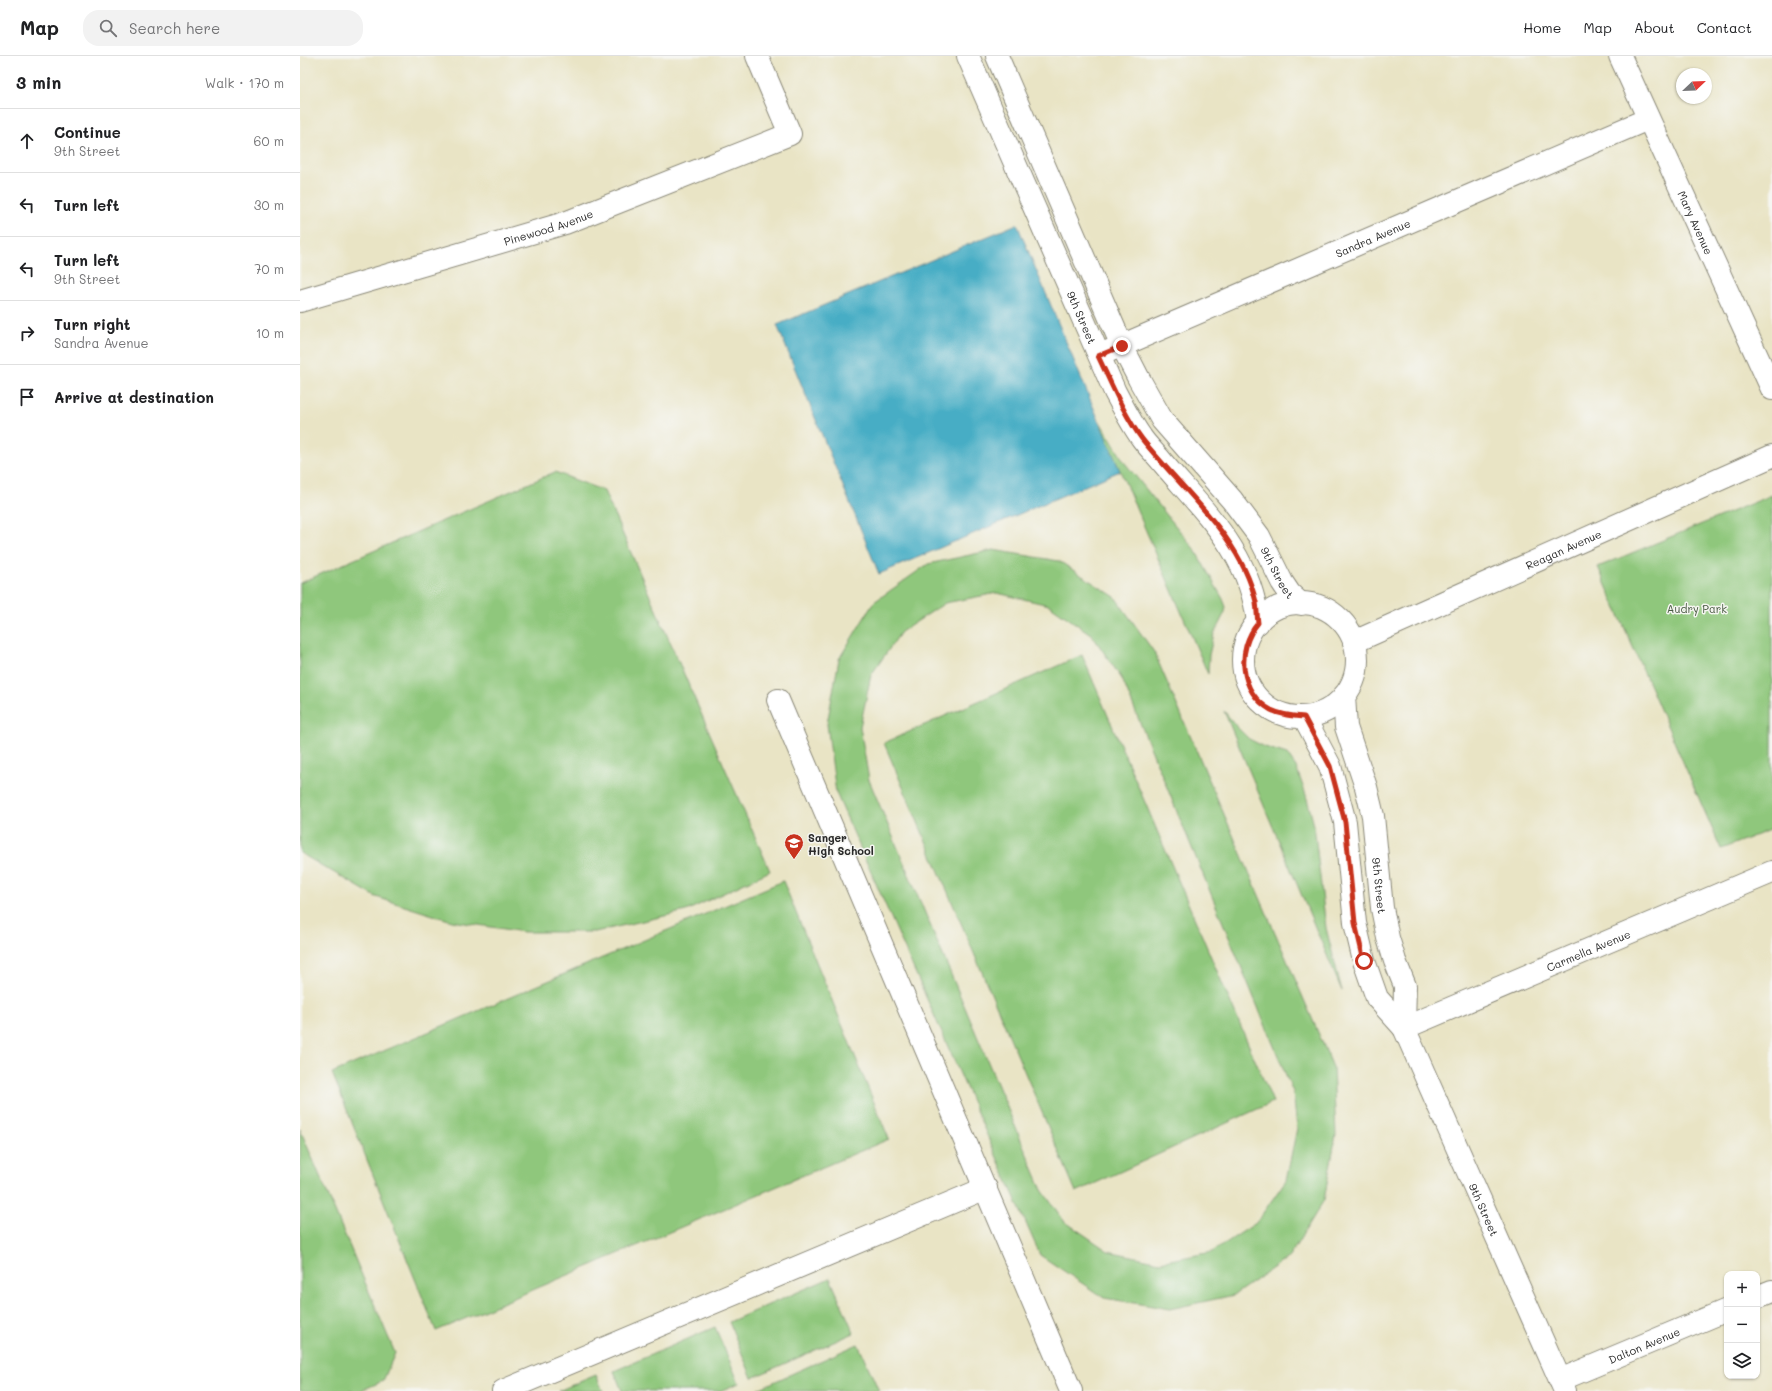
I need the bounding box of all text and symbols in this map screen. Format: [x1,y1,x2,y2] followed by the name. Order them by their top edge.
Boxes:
[83,10,363,46] search box
[20,15,59,40] text: Map
[97,17,119,39] icon: search
[129,18,220,38] text: Search here
[1523,18,1561,37] text: Home
[1583,18,1612,37] text: Map
[1634,18,1675,37] text: About
[1697,18,1752,37] text: Contact
[1676,68,1712,104] north arrow
[16,71,61,93] text: 3 min
[205,74,284,91] text: Walk · 170 m
[54,122,121,142] text: Continue
[16,130,38,152] icon: ahead
[254,132,284,149] text: 60 m
[54,142,120,159] text: 9th Street
[1675,188,1717,257] street label: Mary Avenue
[16,194,38,216] icon: left
[54,195,119,215] text: Turn left
[254,196,284,213] text: 30 m
[502,205,595,248] street label: Pinewood Avenue
[1333,215,1413,260] street label: Sandra Avenue
[54,250,119,270] text: Turn left
[16,258,38,280] icon: left
[254,260,284,277] text: 70 m
[54,270,120,287] text: 9th Street
[1064,288,1100,346] street label: 9th Street
[54,314,131,334] text: Turn right
[16,322,38,344] icon: right
[256,324,284,341] text: 10 m
[54,334,149,351] text: Sandra Avenue
[1113,337,1131,355] route end
[16,386,38,408] icon: arrive
[54,387,214,407] text: Arrive at destination
[1523,525,1604,572] street label: Reagan Avenue
[1258,544,1297,602] street label: 9th Street
[1667,601,1727,616] park label: Audry Park
[808,830,874,858] place label: Sanger High School
[783,832,805,860] school or university icon: Sanger High School
[1370,857,1390,915] street label: 9th Street
[1544,925,1633,974] street label: Carmella Avenue
[1355,952,1373,970] route start
[1466,1181,1503,1238] street label: 9th Street
[1724,1271,1760,1379] map controls
[1724,1271,1760,1307] button: +
[1724,1307,1760,1343] button: −
[1606,1323,1682,1366] street label: Dalton Avenue
[1724,1343,1760,1379] button: layers

